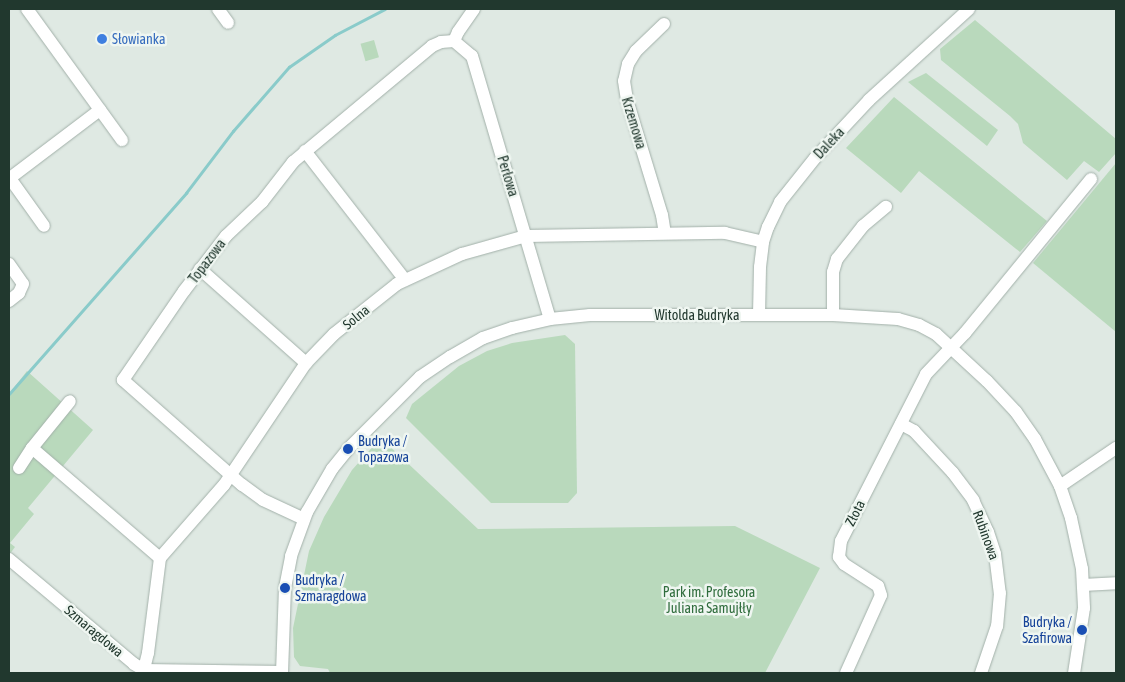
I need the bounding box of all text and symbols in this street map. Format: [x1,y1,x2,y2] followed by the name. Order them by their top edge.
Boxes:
[112,31,165,47] place label: Słowianka
[96,33,108,45] marker: Słowianka
[618,95,650,151] street label: Krzemowa
[810,124,848,162] street label: Daleka
[494,153,522,199] street label: Perłowa
[185,236,229,286] street label: Topazowa
[339,301,373,333] street label: Solna
[654,307,740,323] street label: Witolda Budryka
[358,433,409,466] place label: Budryka / Topazowa
[342,443,354,455] marker: Budryka / Topazowa
[841,497,869,529] street label: Złota
[969,508,1003,562] street label: Rubinowa
[295,572,366,604] place label: Budryka / Szmaragdowa
[279,582,291,594] marker: Budryka / Szmaragdowa
[663,584,755,616] park label: Park im. Profesora Juliana Samujłły
[61,602,127,660] street label: Szmaragdowa
[1022,614,1072,646] place label: Budryka / Szafirowa
[1076,624,1088,636] marker: Budryka / Szafirowa

